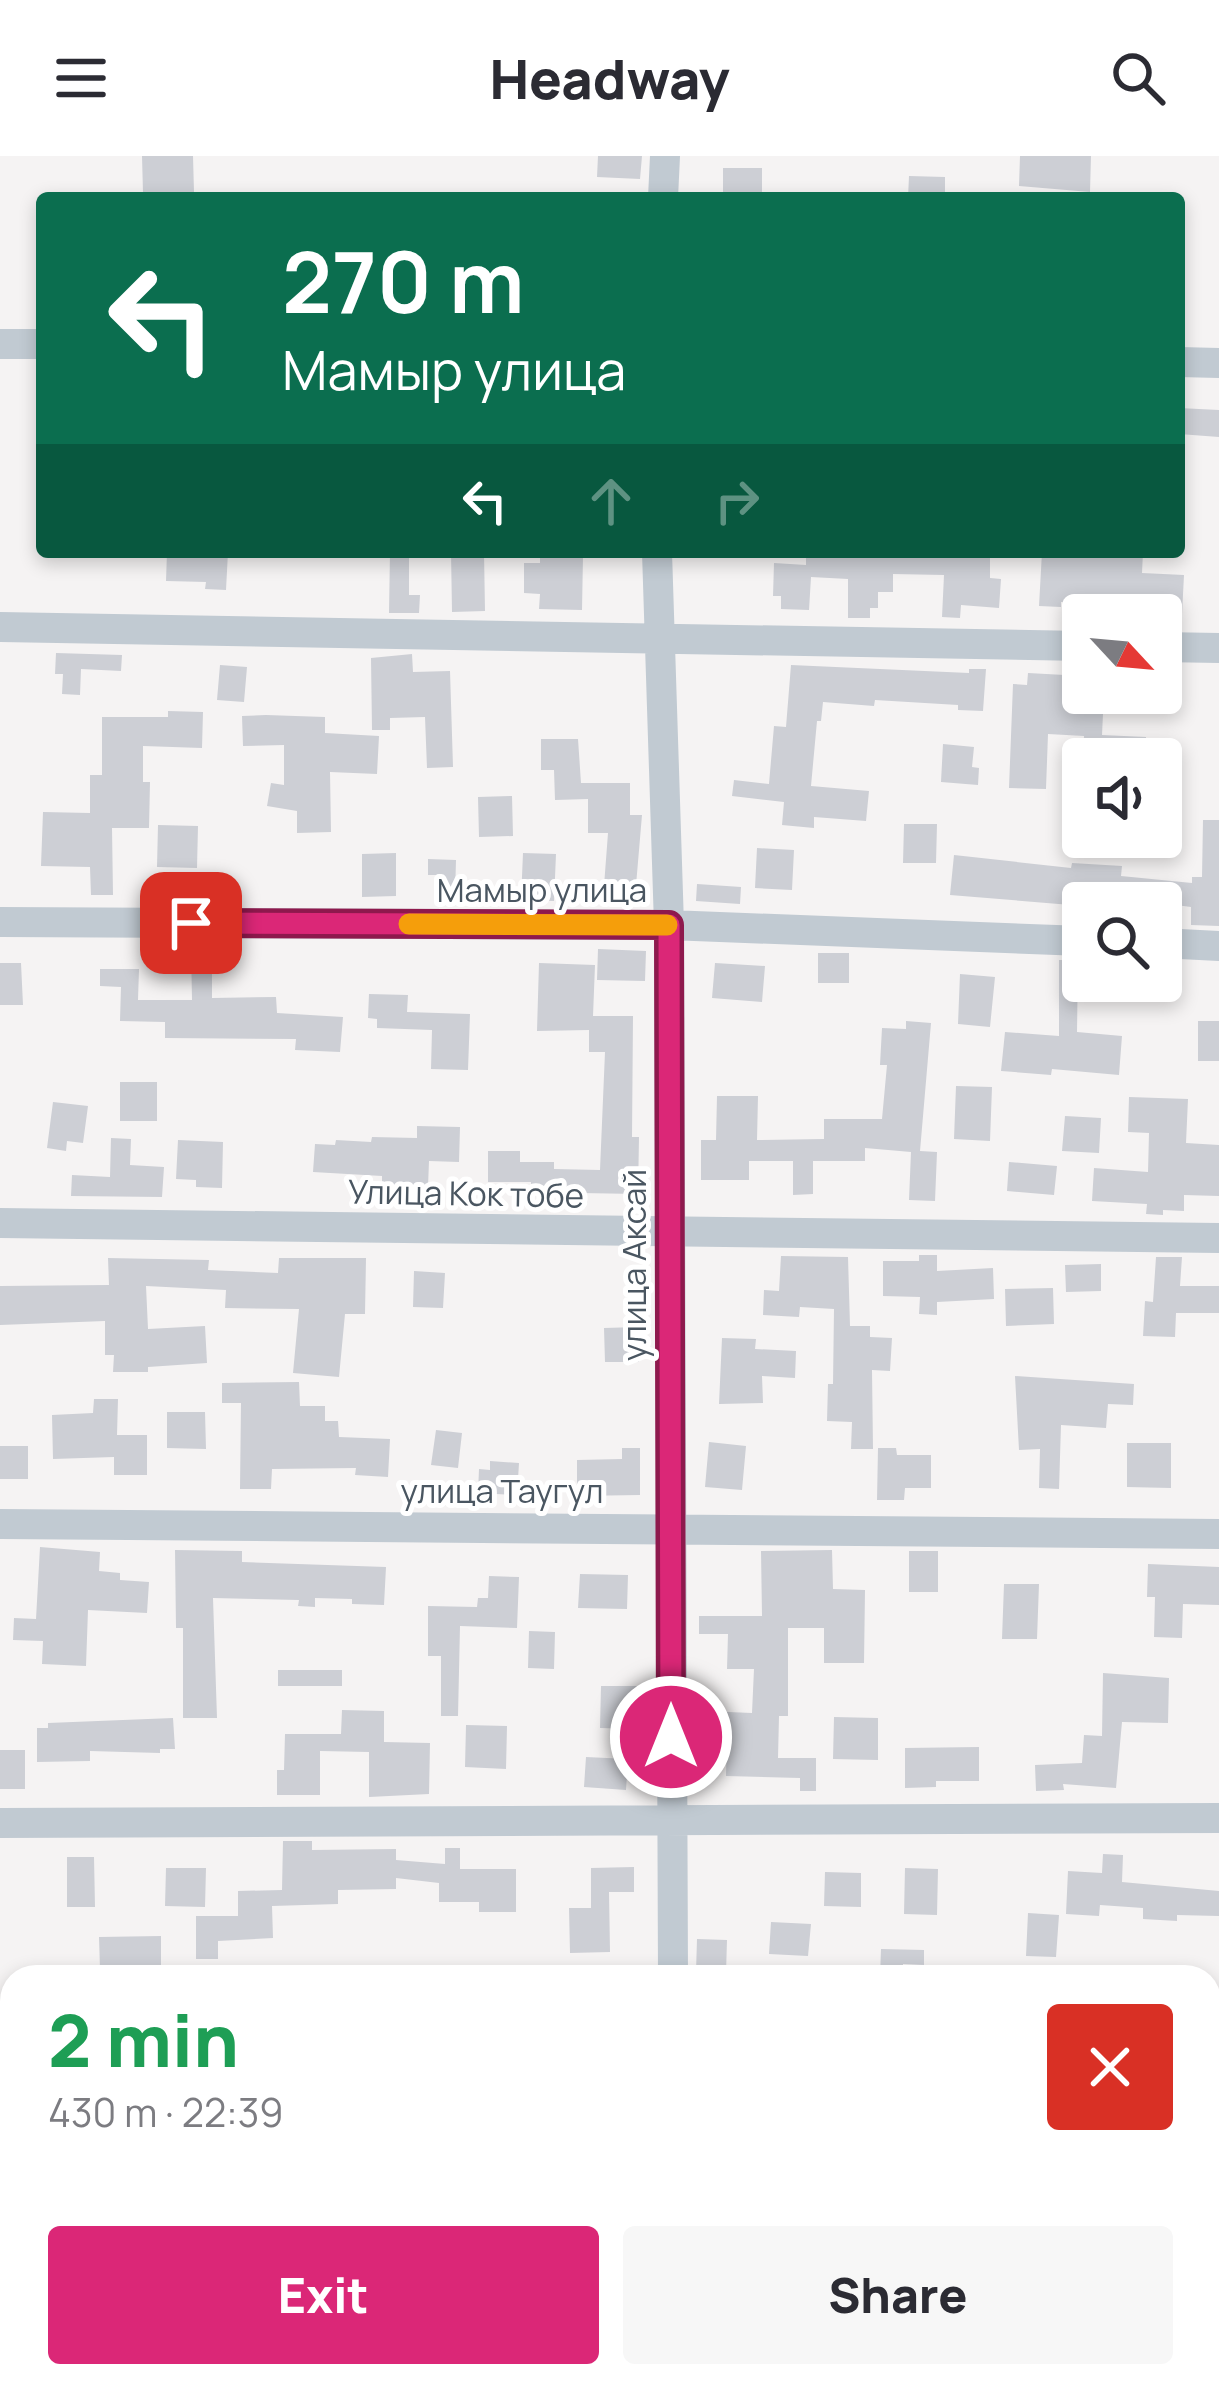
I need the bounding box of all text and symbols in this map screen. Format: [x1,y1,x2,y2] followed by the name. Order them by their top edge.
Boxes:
[489,41,730,115] text: Headway
[48,45,114,111] icon: menu
[1105,45,1171,111] icon: search
[282,223,524,338] text: 270 m
[84,240,240,396] icon: left
[282,332,626,406] text: Мамыр улица
[452,468,518,534] icon: left
[578,468,644,534] icon: ahead
[704,468,770,534] icon: right
[1062,594,1182,714] north arrow
[1062,594,1182,1002] map controls
[1062,738,1182,858] button: sound
[437,867,647,912] street label: Мамыр улица
[140,872,242,974] pin
[1062,882,1182,1002] button: search
[158,890,224,956] icon: arrive
[348,1168,584,1218] street label: Улица Кок тобе
[611,1169,656,1361] street label: улица Аксай
[401,1468,603,1513] street label: улица Таугул
[608,1674,734,1800] position arrow
[48,1990,239,2089] text: 2 min
[1047,2004,1173,2130] button: close
[48,2085,284,2139] text: 430 m · 22:39
[48,2226,599,2364] button: Exit
[623,2226,1173,2364] button: Share

